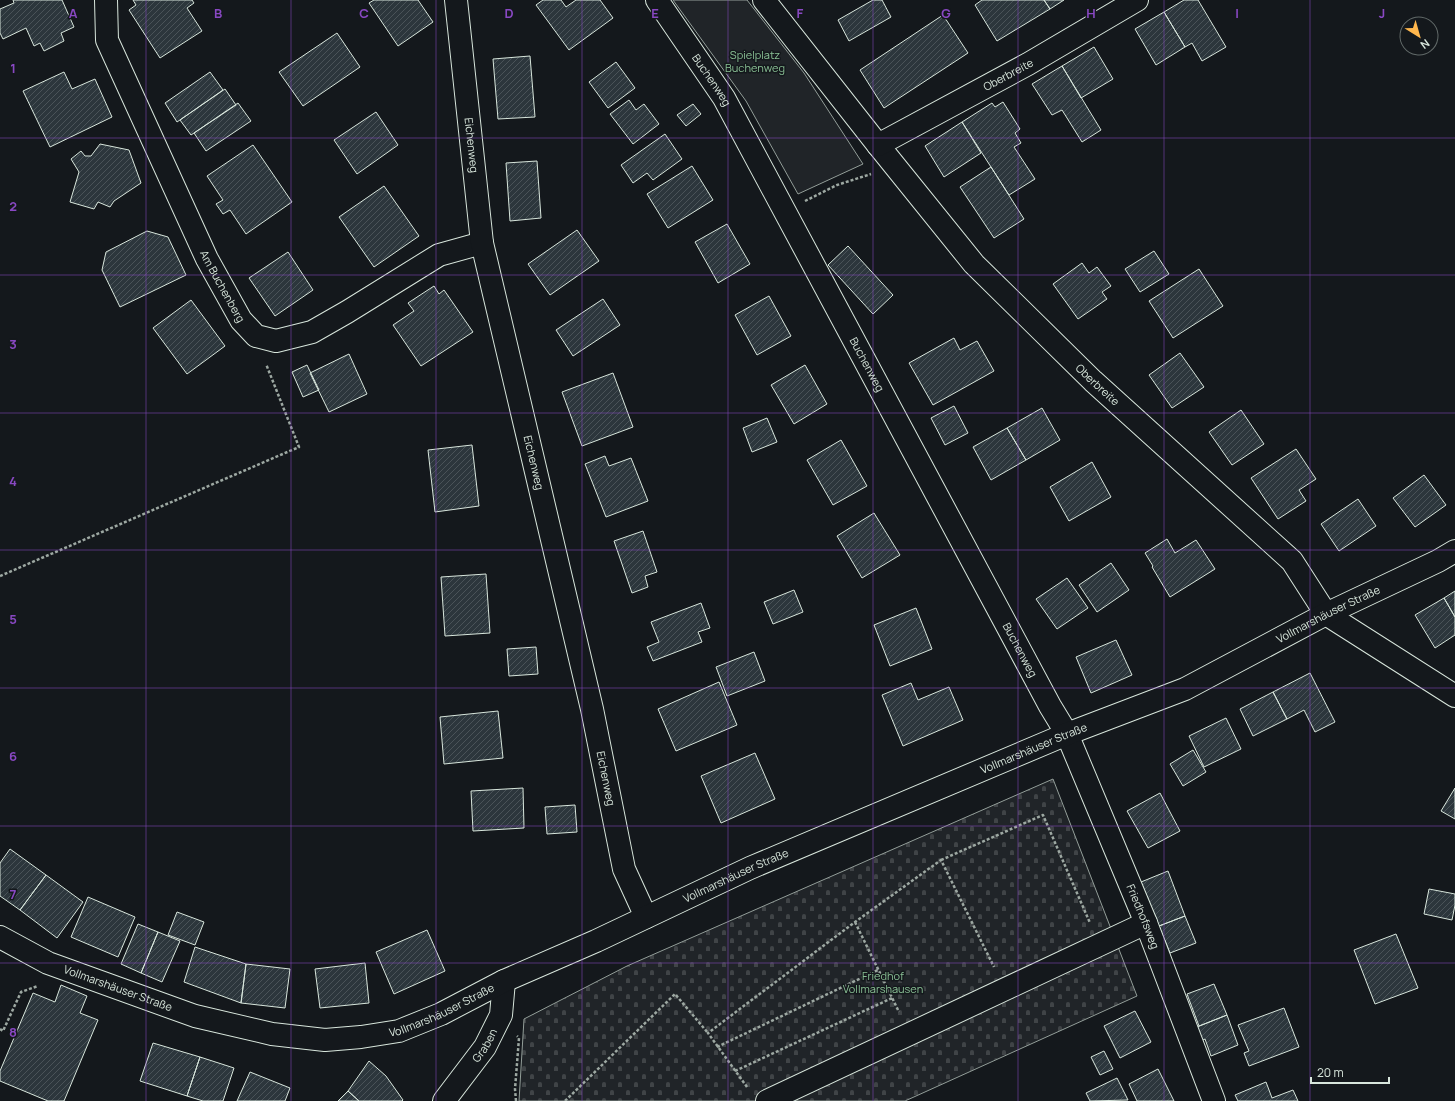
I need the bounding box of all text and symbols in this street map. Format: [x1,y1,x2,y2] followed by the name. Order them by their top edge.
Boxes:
[69,4,78,22] text: A
[214,4,222,22] text: B
[359,4,369,22] text: C
[504,4,514,22] text: D
[651,4,659,22] text: E
[797,4,804,22] text: F
[941,4,951,22] text: G
[1086,4,1096,22] text: H
[1235,4,1239,22] text: I
[1379,4,1385,22] text: J
[1399,16,1439,56] north arrow
[1418,36,1433,53] text: N
[725,47,785,75] park label: Spielplatz Buchenweg
[689,51,735,109] street label: Buchenweg
[980,54,1036,94] street label: Oberbreite
[10,59,16,77] text: 1
[462,117,482,174] street label: Eichenweg
[9,197,17,215] text: 2
[197,247,249,325] street label: Am Buchenberg
[847,334,888,394] street label: Buchenweg
[9,335,17,353] text: 3
[1073,360,1123,409] street label: Oberbreite
[521,434,548,491] street label: Eichenweg
[9,472,17,490] text: 4
[1273,581,1383,646] street label: Vollmarshäuser Straße
[9,610,17,628] text: 5
[1000,620,1041,680] street label: Buchenweg
[978,719,1090,777] street label: Vollmarshäuser Straße
[9,747,17,765] text: 6
[594,750,619,807] street label: Eichenweg
[680,844,791,906] street label: Vollmarshäuser Straße
[1124,882,1163,951] street label: Friedhofsweg
[10,885,17,903] text: 7
[62,961,175,1014] street label: Vollmarshäuser Straße
[843,968,923,996] park label: Friedhof Vollmarshausen
[388,979,497,1039] street label: Vollmarshäuser Straße
[9,1023,17,1041] text: 8
[468,1026,500,1065] street label: Graben
[1311,1059,1389,1085] scale bar
[1317,1064,1344,1081] text: 20 m

